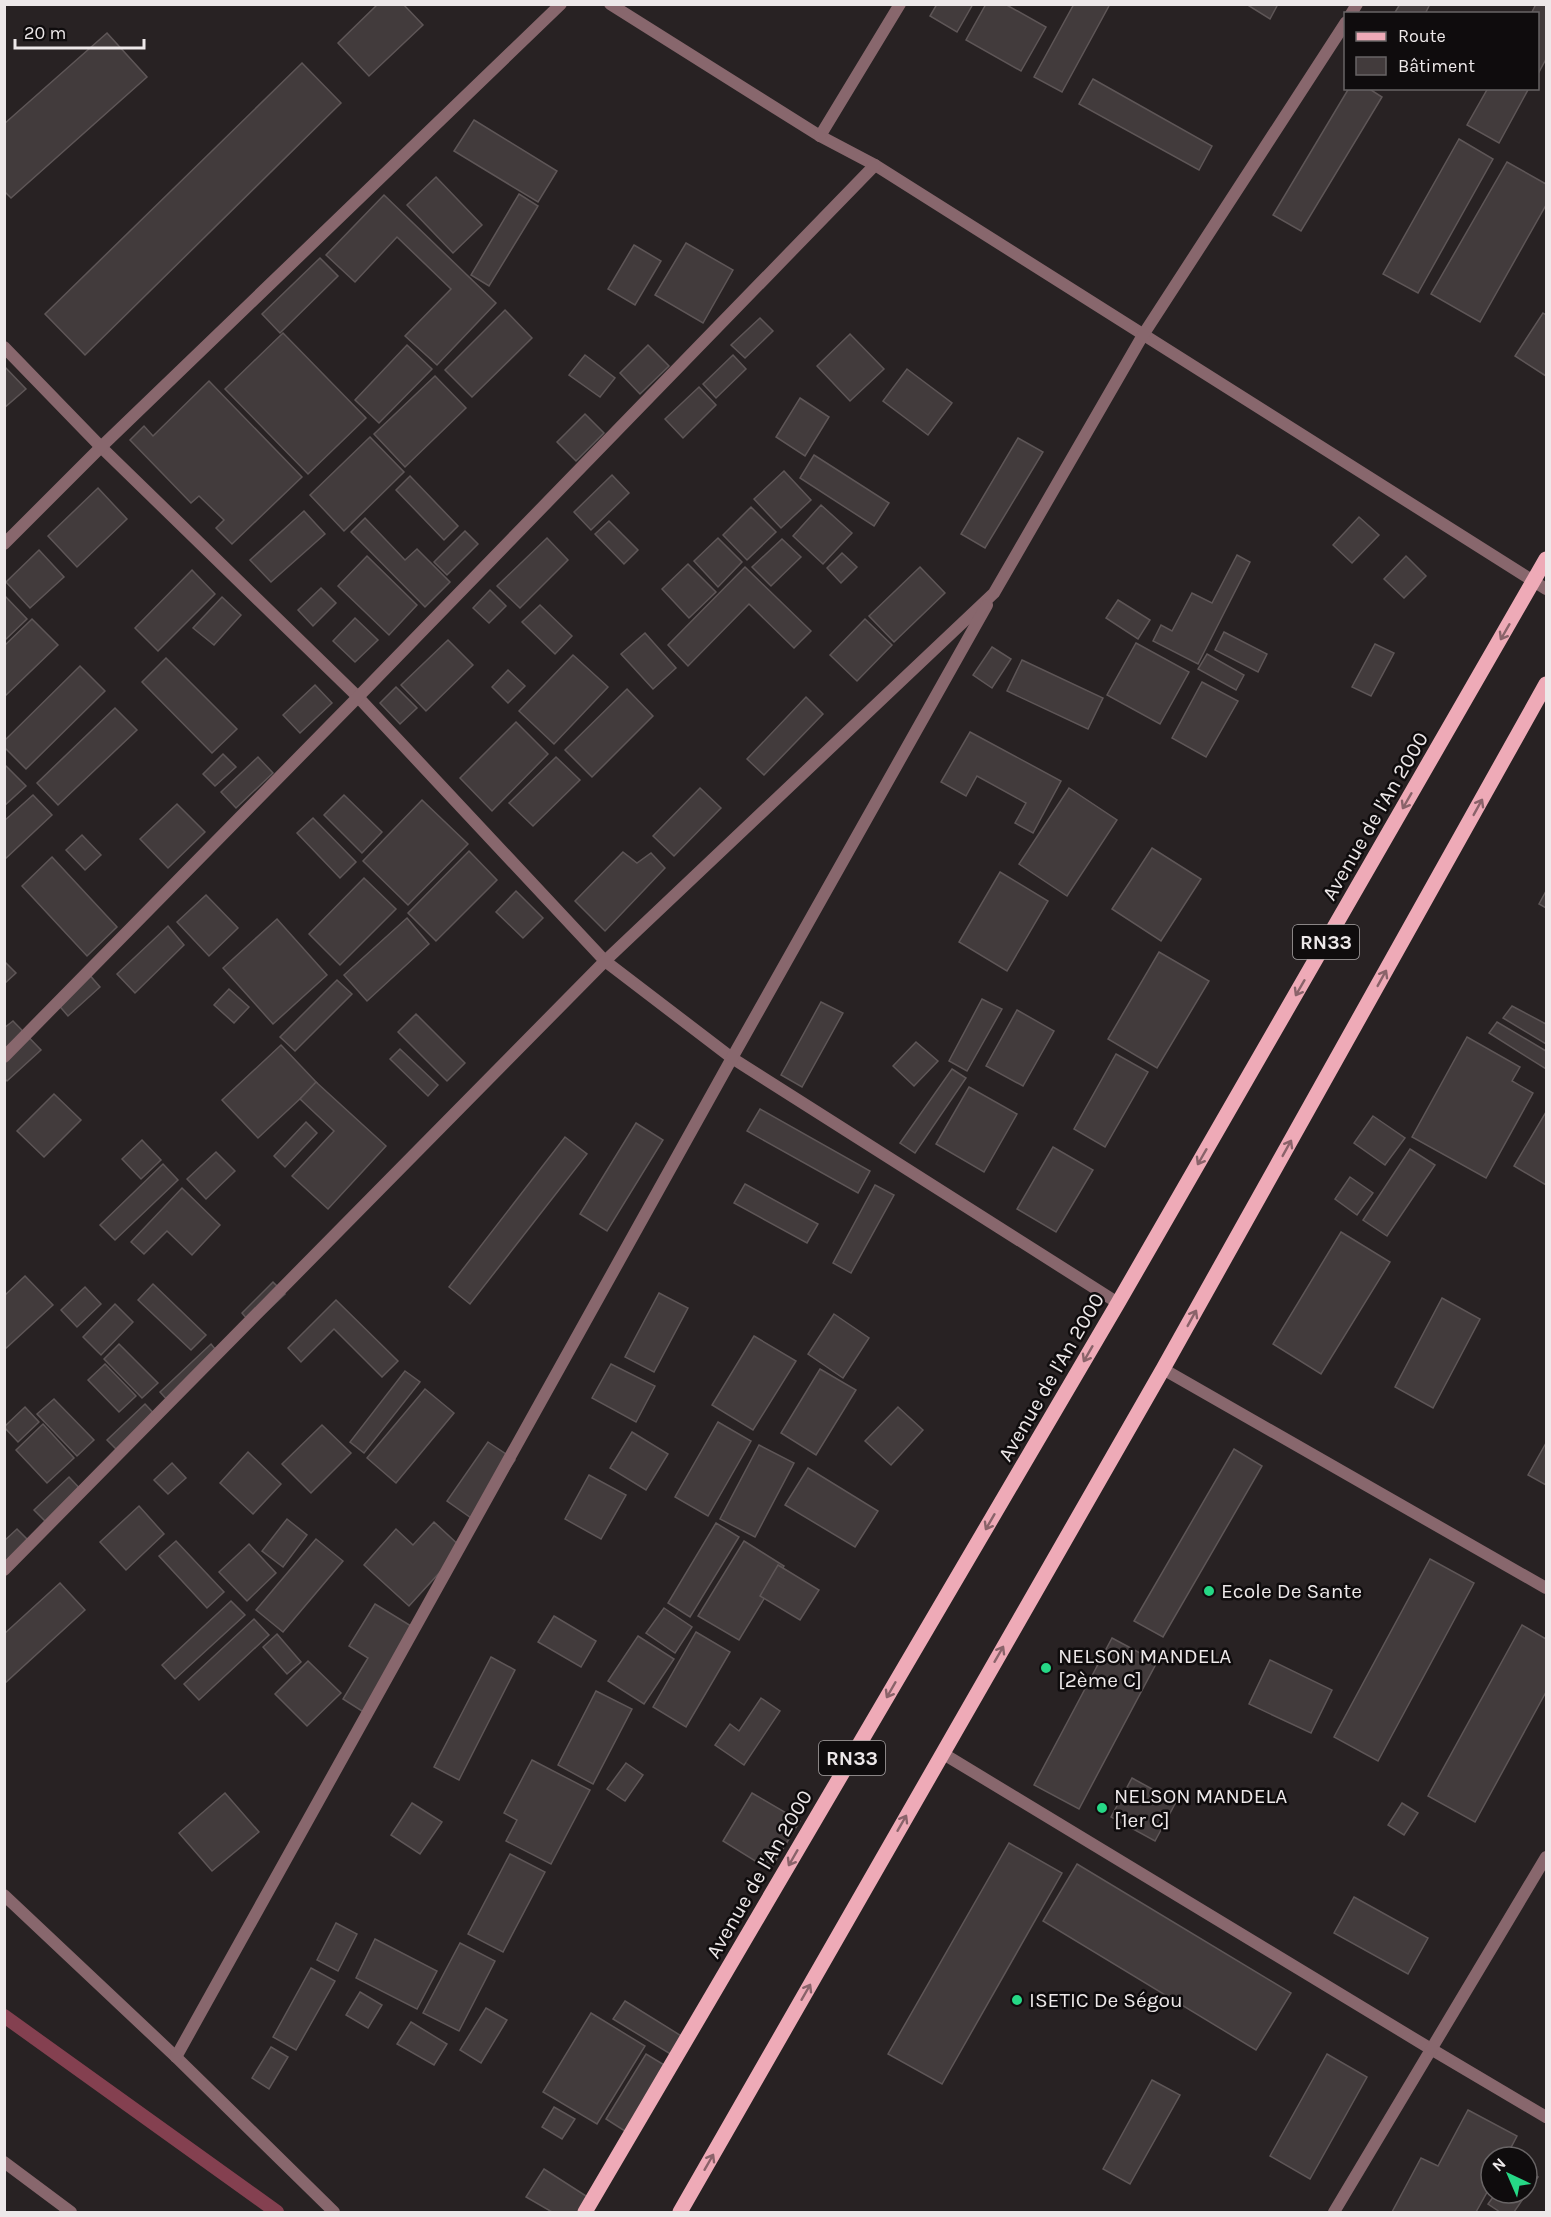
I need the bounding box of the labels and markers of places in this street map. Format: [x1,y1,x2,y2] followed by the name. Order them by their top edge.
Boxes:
[1221,1579,1362,1603] place label: Ecole De Sante
[1202,1584,1216,1598] marker: Ecole De Sante
[1058,1644,1231,1692] place label: NELSON MANDELA [2ème C]
[1039,1661,1053,1675] marker: NELSON MANDELA [2ème C]
[1114,1784,1287,1832] place label: NELSON MANDELA [1er C]
[1095,1801,1109,1815] marker: NELSON MANDELA [1er C]
[1029,1988,1183,2012] place label: ISETIC De Ségou
[1010,1993,1024,2007] marker: ISETIC De Ségou

